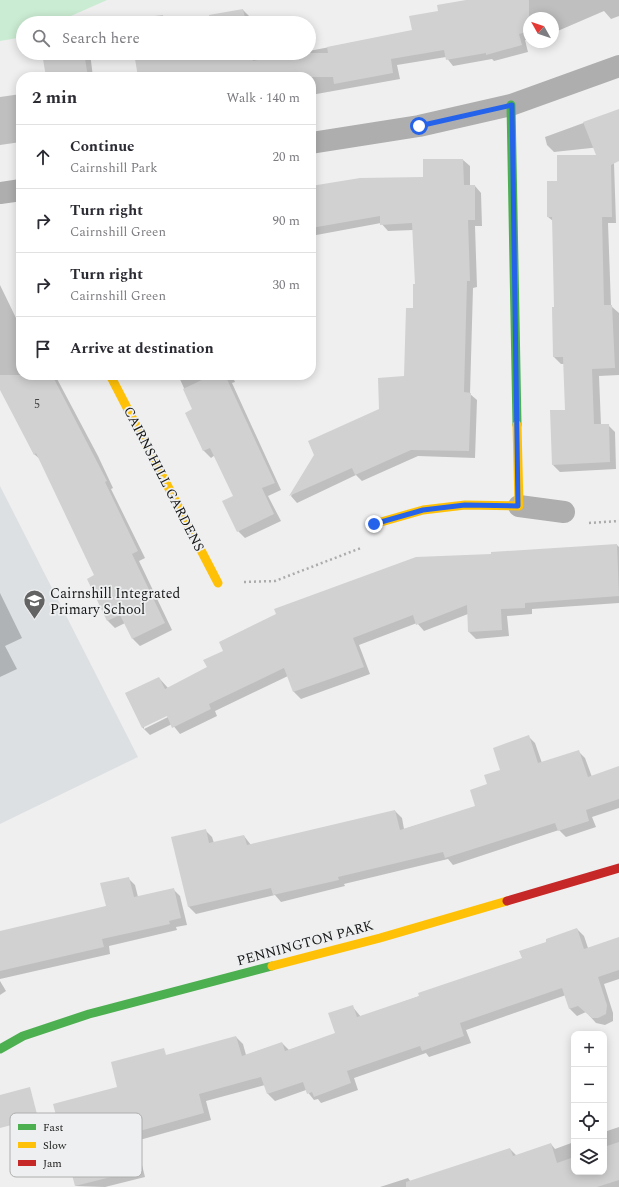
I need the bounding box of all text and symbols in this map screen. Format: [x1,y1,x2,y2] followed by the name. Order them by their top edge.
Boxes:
[523,12,559,48] north arrow
[16,16,316,60] search box
[30,27,52,49] icon: search
[62,27,140,50] text: Search here
[32,85,77,111] text: 2 min
[226,88,300,108] text: Walk · 140 m
[410,117,428,135] route start
[70,135,135,158] text: Continue
[32,146,54,168] icon: ahead
[273,147,300,167] text: 20 m
[70,158,157,178] text: Cairnshill Park
[70,199,143,222] text: Turn right
[32,210,54,232] icon: right
[273,211,300,231] text: 90 m
[70,222,166,242] text: Cairnshill Green
[70,263,143,286] text: Turn right
[32,274,54,296] icon: right
[273,275,300,295] text: 30 m
[70,286,166,306] text: Cairnshill Green
[70,337,214,360] text: Arrive at destination
[32,338,54,360] icon: arrive
[34,395,40,414] house number: 5
[118,403,210,555] street label: CAIRNSHILL GARDENS
[365,515,383,533] route end
[50,583,180,620] place label: Cairnshill Integrated Primary School
[22,588,48,621] school or university icon: Cairnshill Integrated Primary School
[234,915,376,971] street label: PENNINGTON PARK
[571,1031,607,1175] map controls
[571,1031,607,1067] button: +
[571,1067,607,1103] button: −
[571,1103,607,1139] button: locate
[10,1113,142,1177] legend
[43,1119,64,1136] text: Fast
[43,1137,67,1154] text: Slow
[571,1139,607,1175] button: layers
[43,1155,62,1172] text: Jam

